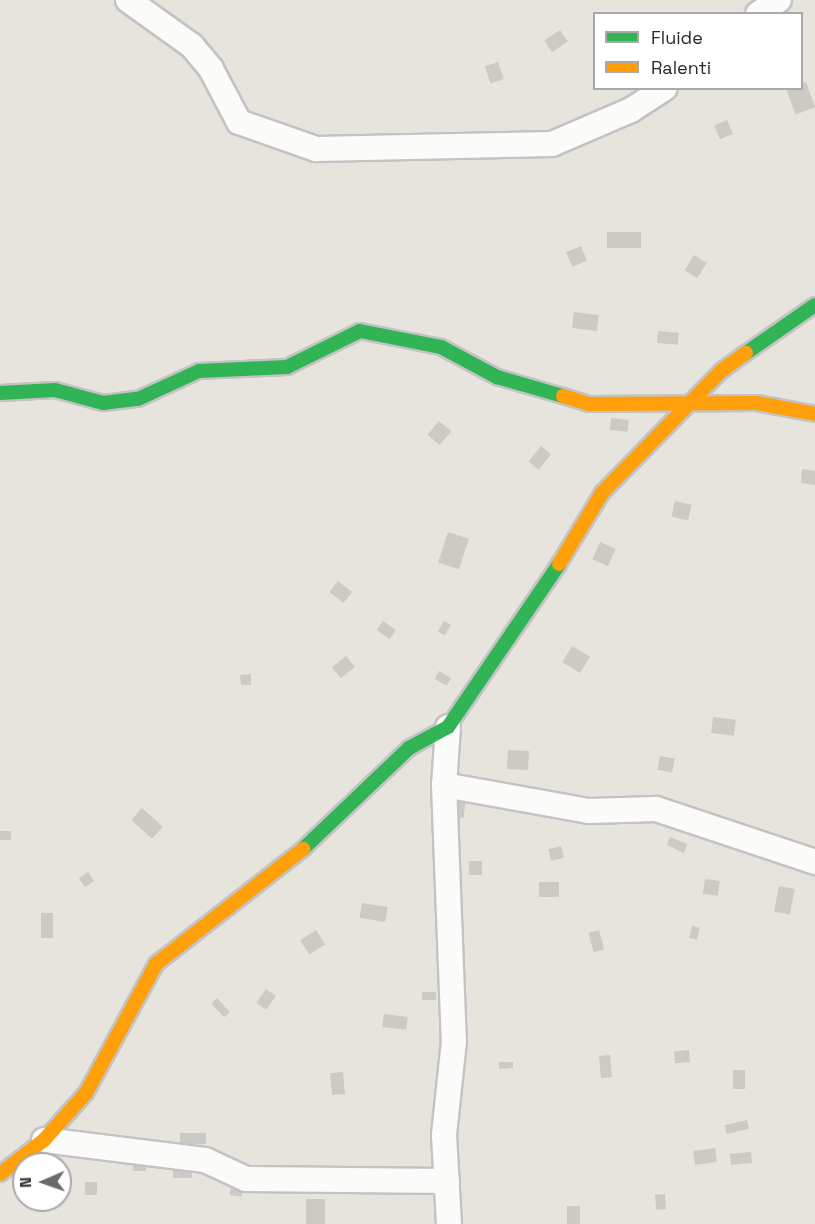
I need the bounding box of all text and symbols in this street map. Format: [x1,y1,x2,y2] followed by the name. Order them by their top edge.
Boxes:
[593,12,803,90] legend
[651,26,703,49] text: Fluide
[651,56,711,79] text: Ralenti
[12,1152,72,1212] north arrow
[15,1177,36,1188] text: N

